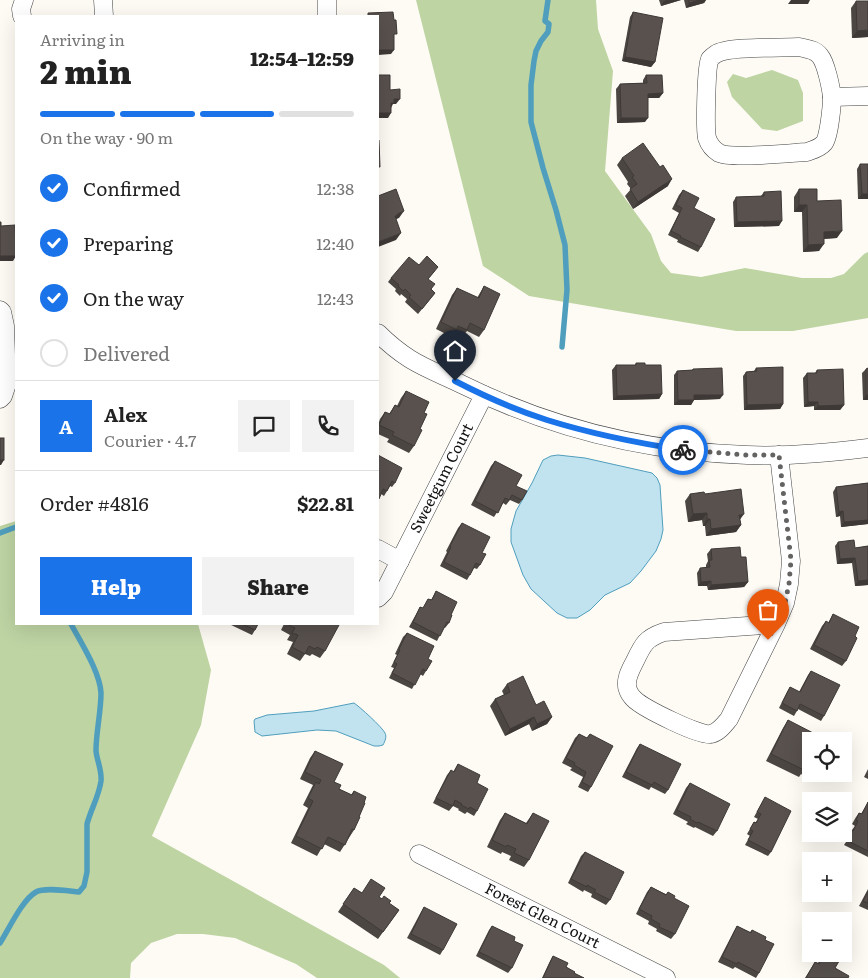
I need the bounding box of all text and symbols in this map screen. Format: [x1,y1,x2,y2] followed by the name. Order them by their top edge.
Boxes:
[40,27,125,51] text: Arriving in
[250,44,354,72] text: 12:54–12:59
[40,46,132,94] text: 2 min
[40,125,173,149] text: On the way · 90 m
[40,174,68,202] icon: check
[83,174,181,202] text: Confirmed
[317,176,354,200] text: 12:38
[40,229,68,257] icon: check
[83,229,173,257] text: Preparing
[316,231,354,255] text: 12:40
[40,284,68,312] icon: check
[83,284,184,312] text: On the way
[317,286,354,310] text: 12:43
[434,330,476,381] pin
[441,337,469,365] icon: home
[83,339,170,367] text: Delivered
[104,400,147,428] text: Alex
[238,400,290,452] button: chat
[302,400,354,452] button: phone
[59,412,73,440] text: A
[403,419,478,536] street label: Sweetgum Court
[658,425,708,475] courier
[104,428,196,452] text: Courier · 4.7
[669,436,697,464] icon: bike
[40,489,149,517] text: Order #4816
[297,489,354,517] text: $22.81
[40,557,192,615] button: Help
[202,557,354,615] button: Share
[747,589,789,640] pin
[754,596,782,624] icon: bag
[802,732,852,962] map controls
[802,732,852,782] button: locate
[802,792,852,842] button: layers
[802,852,852,902] button: +
[481,876,605,953] street label: Forest Glen Court
[802,912,852,962] button: −

